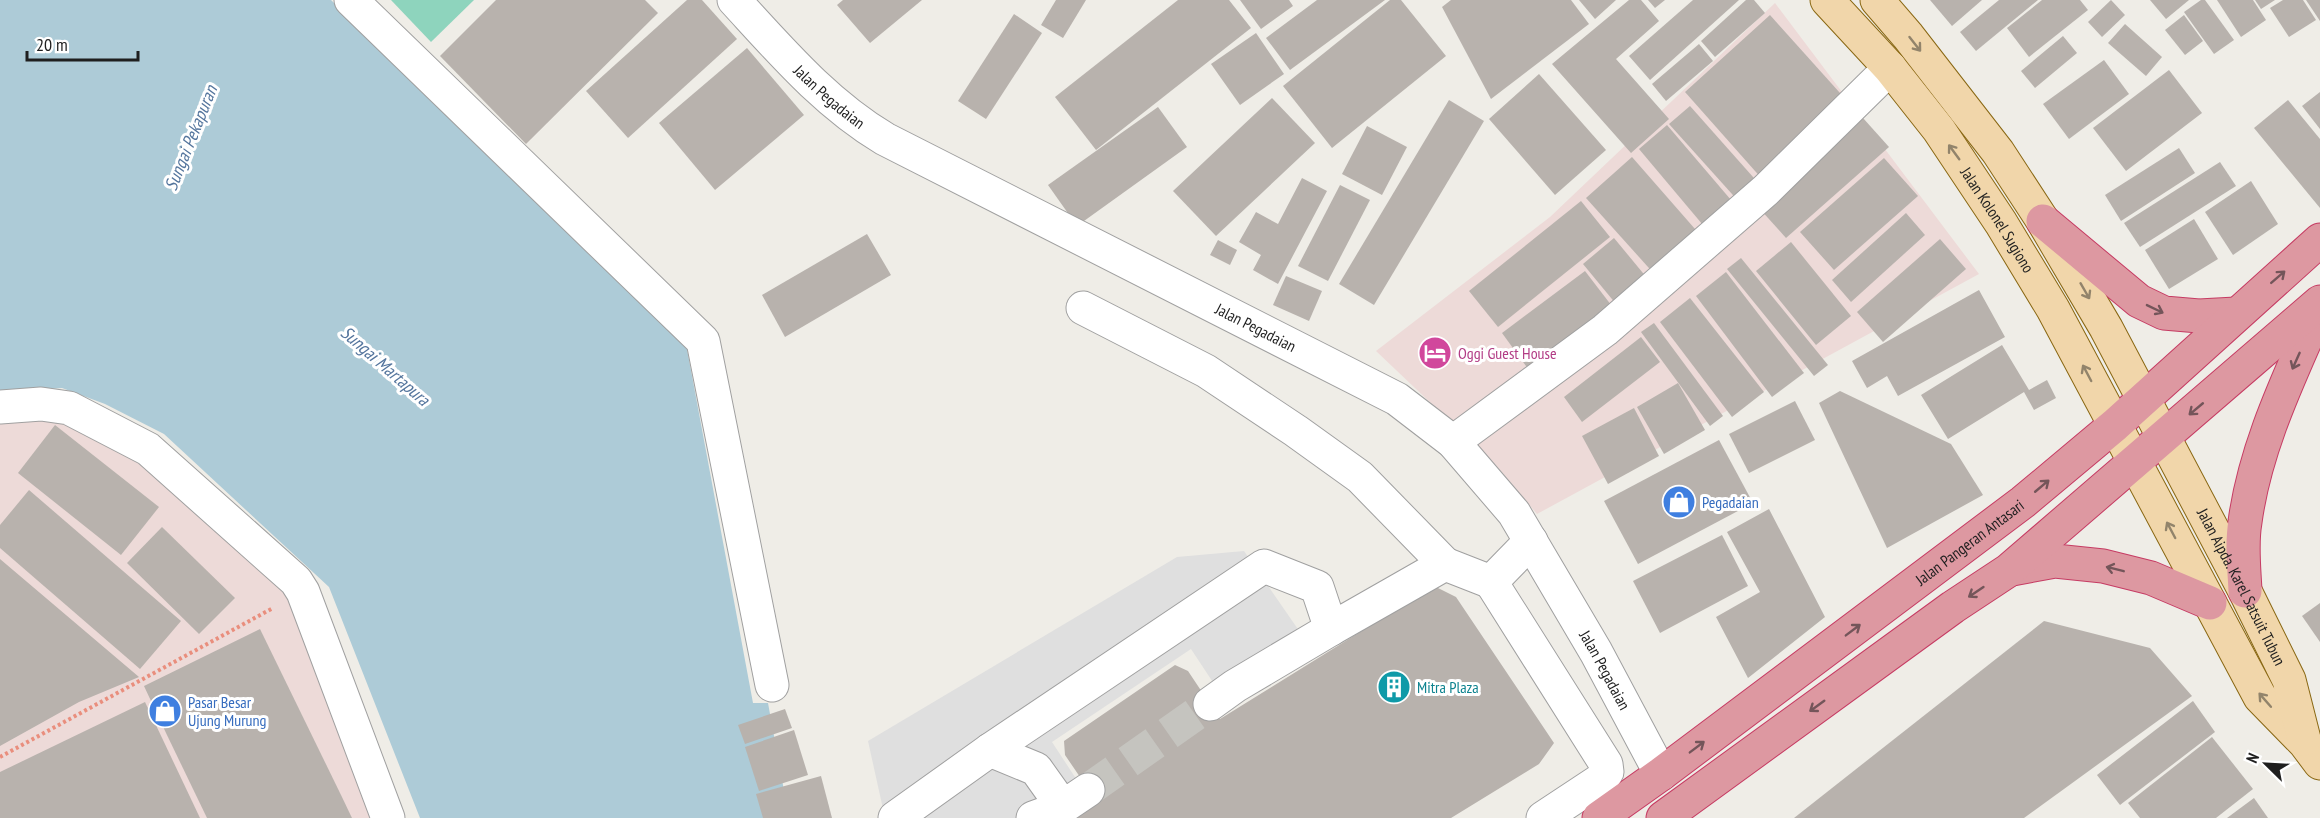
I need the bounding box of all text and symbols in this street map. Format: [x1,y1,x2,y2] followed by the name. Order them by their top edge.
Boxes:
[27,24,138,62] scale bar
[36,33,68,56] text: 20 m
[1908,36,1921,52] one-way arrow
[789,60,869,133] street label: Jalan Pegadaian
[159,81,222,194] water label: Sungai Pekapuran
[1948,145,1961,161] one-way arrow
[1956,162,2039,276] street label: Jalan Kolonel Sugiono
[2270,270,2285,284] one-way arrow
[2079,282,2091,299] one-way arrow
[1211,298,1300,356] street label: Jalan Pegadaian
[2145,303,2163,315] one-way arrow
[336,321,435,411] water label: Sungai Martapura
[1417,335,1453,371] hotel icon: Oggi Guest House
[1458,343,1557,363] place label: Oggi Guest House
[2290,351,2301,369] one-way arrow
[2081,365,2092,383] one-way arrow
[2188,402,2204,415] one-way arrow
[2033,480,2049,493] one-way arrow
[1661,484,1697,520] shop icon: Pegadaian
[1702,492,1759,512] place label: Pegadaian
[1911,495,2028,590] street label: Jalan Pangeran Antasari
[2193,504,2290,668] street label: Jalan Aipda. Karel Satsuit Tubun
[2165,522,2177,539] one-way arrow
[2106,563,2125,575] one-way arrow
[1968,586,1984,598] one-way arrow
[1845,623,1861,636] one-way arrow
[1575,626,1635,713] street label: Jalan Pegadaian
[1376,669,1412,705] building icon: Mitra Plaza
[1417,677,1479,697] place label: Mitra Plaza
[188,692,266,730] place label: Pasar Besar Ujung Murung
[147,693,183,729] shop icon: Pasar Besar Ujung Murung
[2258,693,2272,708] one-way arrow
[1810,700,1826,712] one-way arrow
[2236,734,2296,794] north arrow
[1689,741,1705,753] one-way arrow
[2241,750,2263,766] text: N

